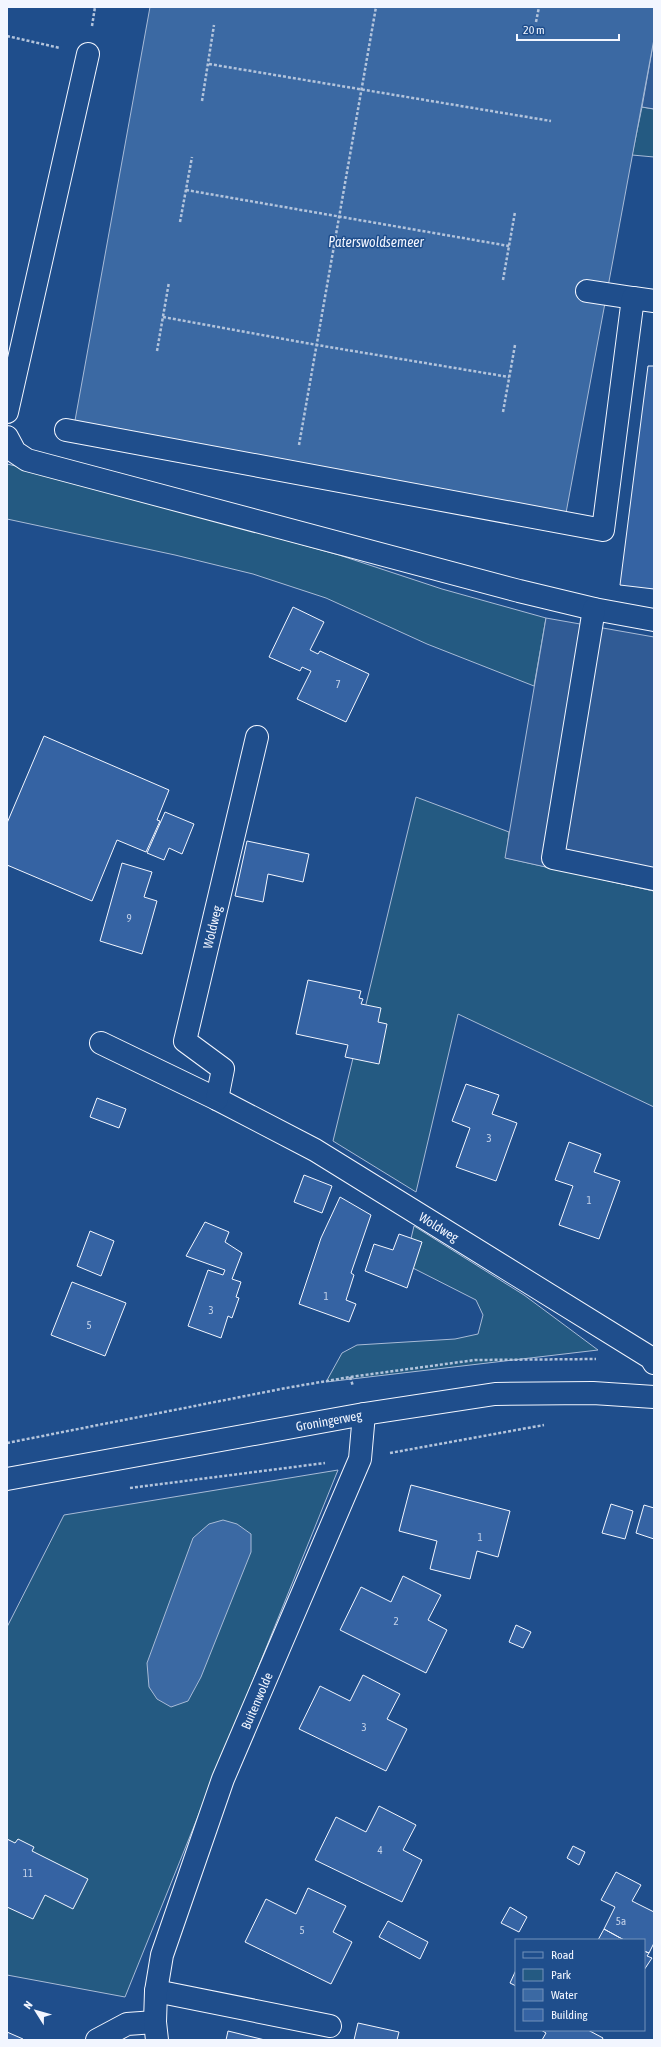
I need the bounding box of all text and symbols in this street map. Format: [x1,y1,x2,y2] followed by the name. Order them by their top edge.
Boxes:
[517,16,619,42] scale bar
[523,23,545,37] text: 20 m
[328,234,425,250] water label: Paterswoldsemeer
[335,678,341,690] house number: 7
[200,904,225,950] street label: Woldweg
[126,912,132,924] house number: 9
[486,1132,492,1144] house number: 3
[586,1194,592,1206] house number: 1
[416,1209,462,1245] street label: Woldweg
[323,1290,329,1302] house number: 1
[208,1304,214,1316] house number: 3
[86,1319,92,1331] house number: 5
[295,1407,363,1434] street label: Groningerweg
[477,1531,483,1543] house number: 1
[393,1615,399,1627] house number: 2
[238,1670,276,1732] street label: Buitenwolde
[361,1721,367,1733] house number: 3
[377,1844,383,1856] house number: 4
[23,1867,33,1879] house number: 11
[616,1915,626,1927] house number: 5a
[299,1924,305,1936] house number: 5
[515,1939,645,2031] legend
[551,1948,574,1962] text: Road
[551,1968,572,1982] text: Park
[551,1988,578,2002] text: Water
[16,1991,56,2031] north arrow
[21,1999,35,2011] text: N
[551,2008,589,2022] text: Building

